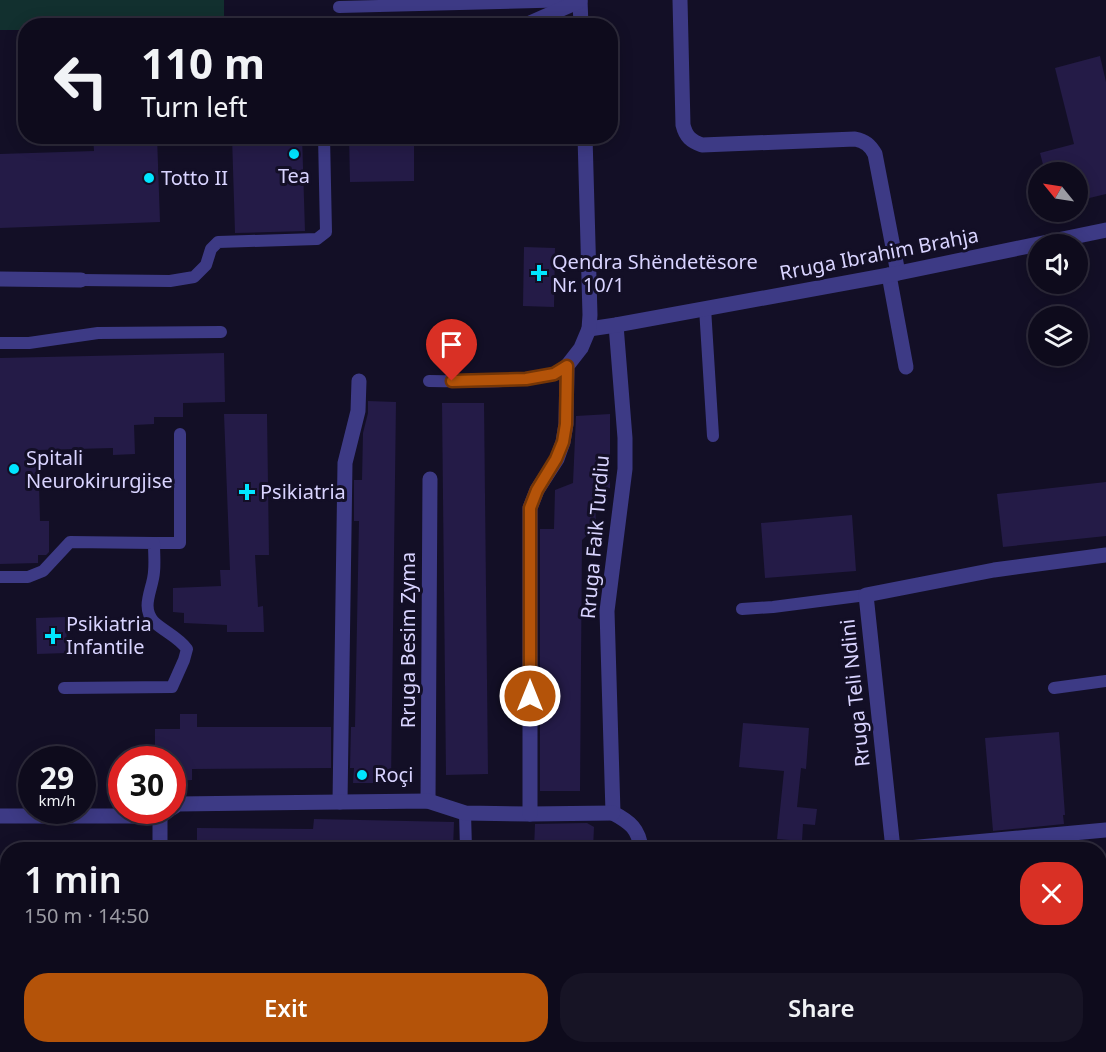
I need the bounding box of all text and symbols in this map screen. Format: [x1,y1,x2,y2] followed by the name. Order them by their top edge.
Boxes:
[141,34,265,91] text: 110 m
[42,42,120,120] icon: left
[141,88,247,125] text: Turn left
[287,147,301,161] marker: Tea
[278,162,310,189] place label: Tea
[1028,162,1088,222] north arrow
[1028,162,1088,366] map controls
[161,164,228,191] place label: Totto II
[142,171,156,185] marker: Totto II
[777,221,981,286] street label: Rruga Ibrahim Brahja
[1028,234,1088,294] button: sound
[552,248,758,298] place label: Qendra Shëndetësore Nr. 10/1
[530,264,548,282] marker: Qendra Shëndetësore Nr. 10/1
[1028,306,1088,366] button: layers
[426,319,477,381] pin
[435,328,468,361] icon: arrive
[26,444,173,494] place label: Spitali Neurokirurgjise
[574,454,615,620] street label: Rruga Faik Turdiu
[7,462,21,476] marker: Spitali Neurokirurgjise
[260,478,346,505] place label: Psikiatria
[238,483,256,501] marker: Psikiatria
[394,552,421,728] street label: Rruga Besim Zyma
[66,610,152,660] place label: Psikiatria Infantile
[833,618,876,768] street label: Rruga Teli Ndini
[44,627,62,645] marker: Psikiatria Infantile
[498,664,562,728] position arrow
[108,746,186,824] speed limit sign: 30
[40,757,74,798] text: 29
[374,761,413,788] place label: Roçi
[355,768,369,782] marker: Roçi
[39,790,75,810] text: km/h
[24,855,122,904] text: 1 min
[1020,862,1083,925] button: close
[24,902,149,929] text: 150 m · 14:50
[24,973,548,1042] button: Exit
[560,973,1083,1042] button: Share

